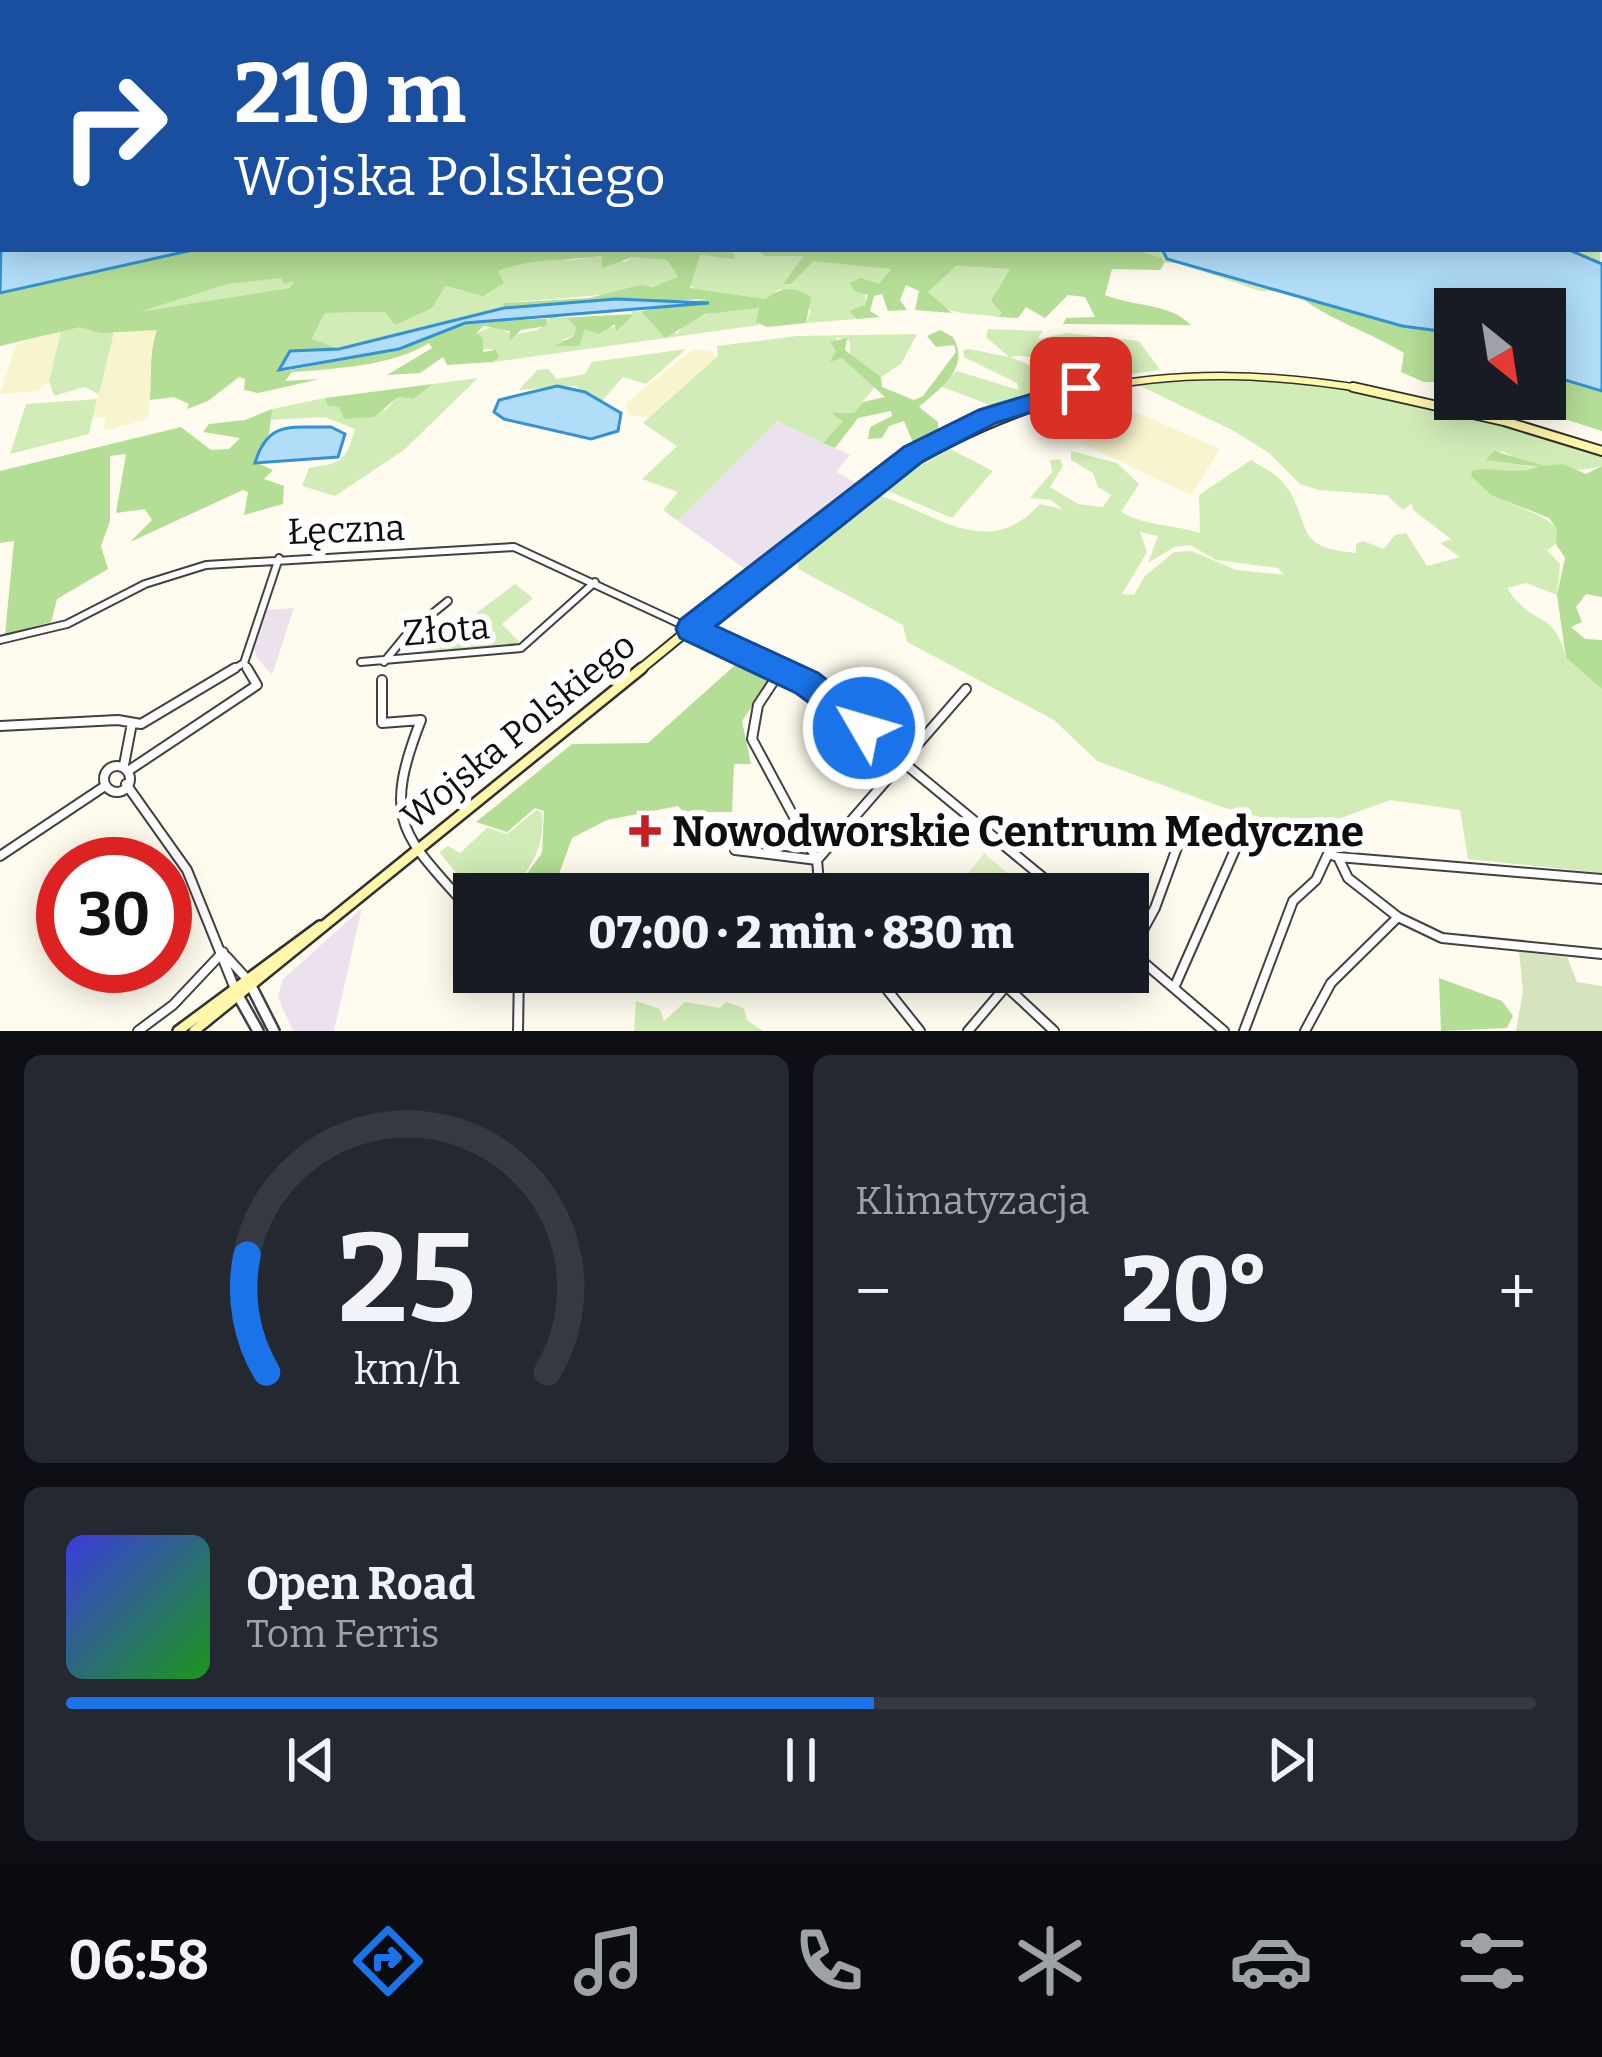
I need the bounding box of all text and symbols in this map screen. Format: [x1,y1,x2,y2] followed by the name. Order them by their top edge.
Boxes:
[234,43,466,144] text: 210 m
[36,48,192,204] icon: right
[234,145,666,209] text: Wojska Polskiego
[1434,288,1566,420] north arrow
[1434,288,1566,420] map controls
[1030,337,1132,439] pin
[1048,355,1114,421] icon: arrive
[286,506,406,554] street label: Łęczna
[401,604,492,656] street label: Złota
[393,623,644,838] street label: Wojska Polskiego
[801,665,927,791] position arrow
[672,807,1364,857] place label: Nowodworskie Centrum Medyczne
[629,815,661,847] marker: Nowodworskie Centrum Medyczne
[36,837,192,993] speed limit sign: 30
[588,906,1014,960] text: 07:00 · 2 min · 830 m
[855,1178,1089,1224] text: Klimatyzacja
[337,1204,476,1354] text: 25
[1121,1237,1269,1345] text: 20°
[855,1252,891,1331] text: −
[1498,1252,1536,1331] text: +
[353,1344,460,1395] text: km/h
[246,1557,475,1611] text: Open Road
[246,1611,439,1657] text: Tom Ferris
[278,1727,344,1793] icon: previous
[768,1727,834,1793] icon: pause
[1258,1727,1324,1793] icon: next
[346,1919,430,2003] icon: directions
[567,1919,651,2003] icon: music
[787,1919,871,2003] icon: phone
[1008,1919,1092,2003] icon: climate
[1229,1919,1313,2003] icon: car
[1450,1919,1534,2003] icon: filters
[68,1929,209,1993] text: 06:58

